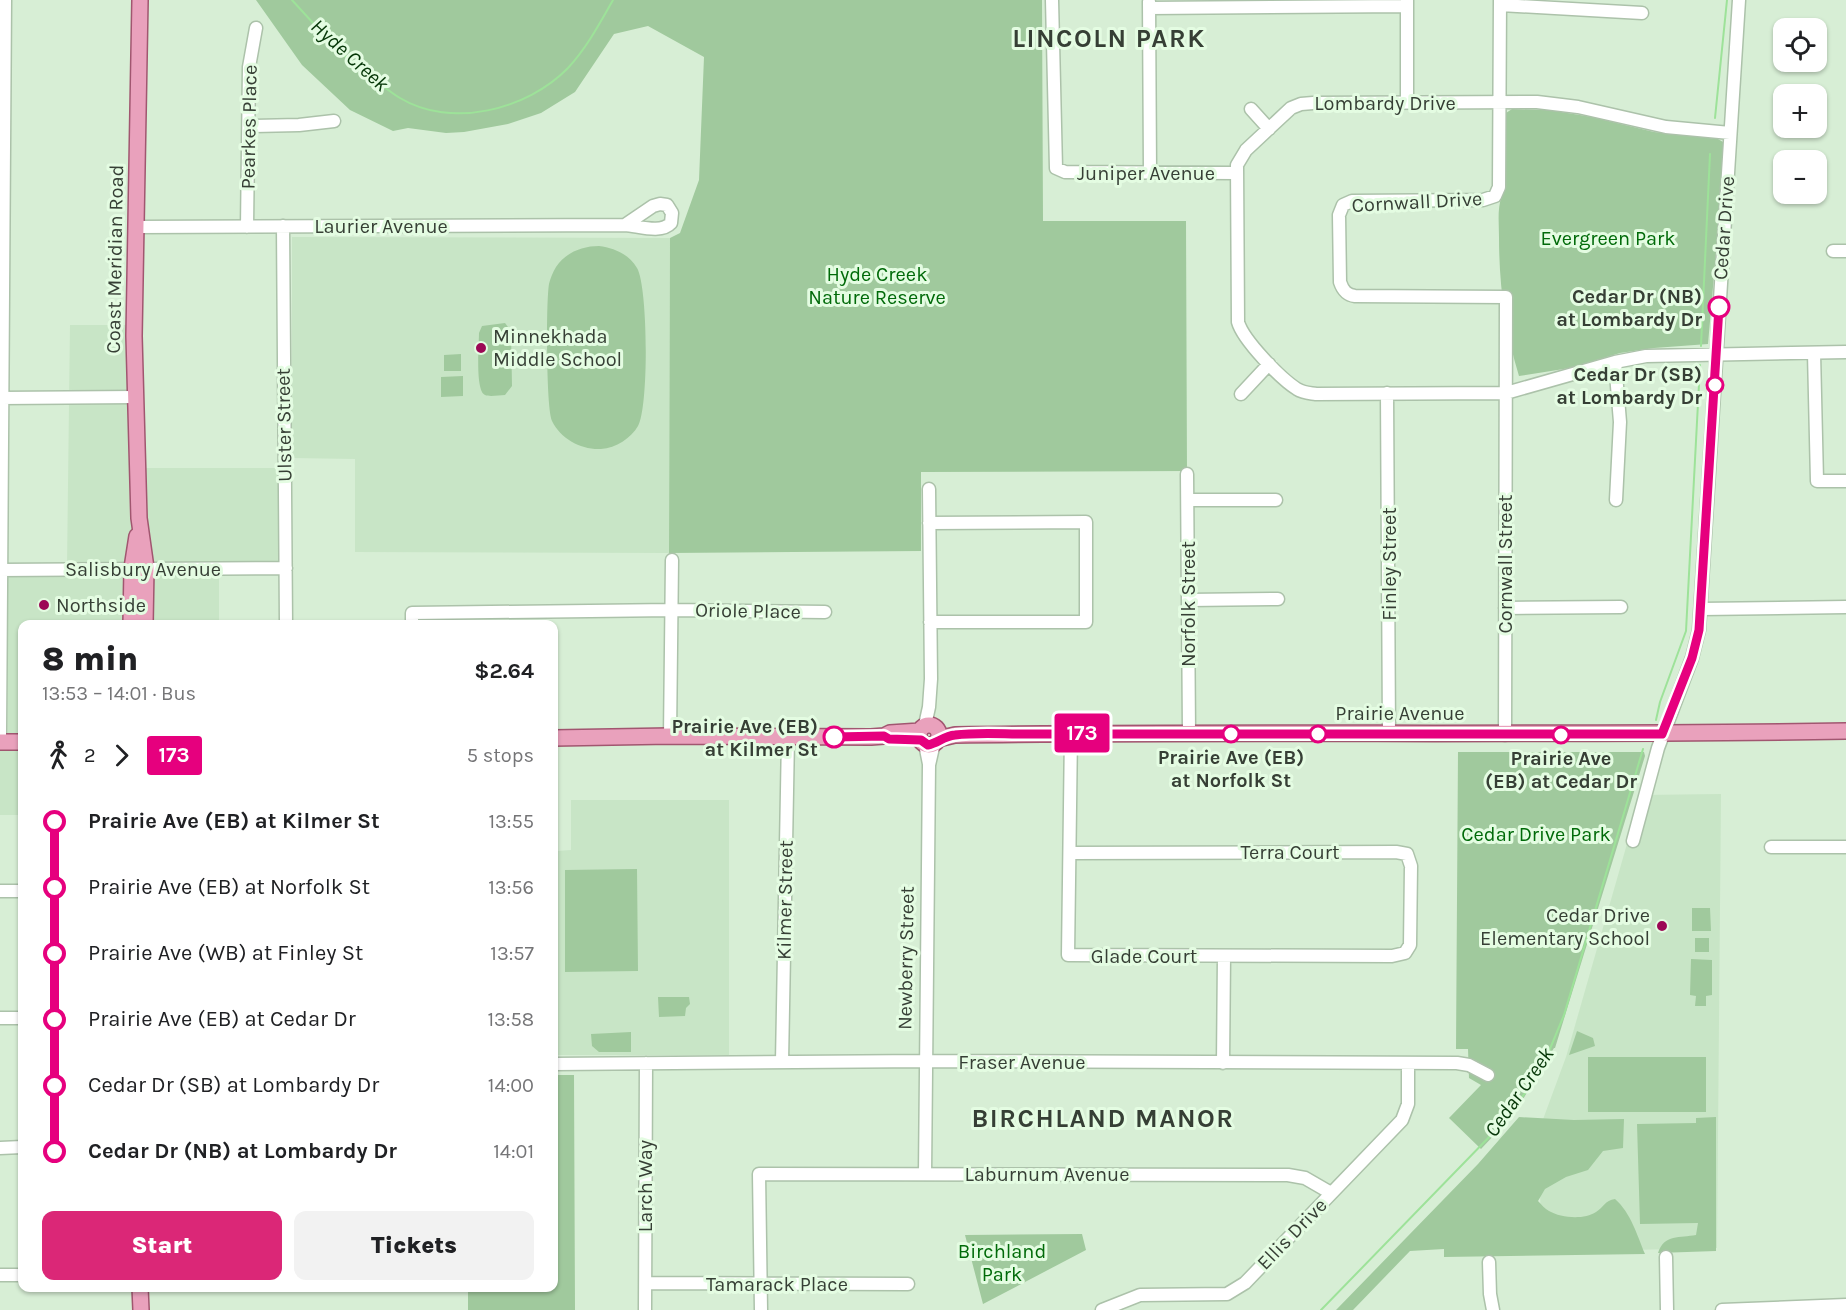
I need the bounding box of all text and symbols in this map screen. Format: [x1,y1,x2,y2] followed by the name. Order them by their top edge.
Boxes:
[306,14,394,96] water label: Hyde Creek
[1773,18,1827,204] map controls
[1773,18,1827,72] button: locate
[1012,23,1206,54] district label: LINCOLN PARK
[236,64,262,190] street label: Pearkes Place
[1773,84,1827,138] button: +
[1314,92,1456,115] street label: Lombardy Drive
[1773,150,1827,204] button: −
[1077,162,1215,185] street label: Juniper Avenue
[102,164,128,354] street label: Coast Meridian Road
[1709,175,1739,281] street label: Cedar Drive
[1351,187,1483,217] street label: Cornwall Drive
[314,215,448,238] street label: Laurier Avenue
[1541,227,1675,250] park label: Evergreen Park
[808,263,946,309] park label: Hyde Creek Nature Reserve
[1556,285,1702,331] place label: Cedar Dr (NB) at Lombardy Dr
[1708,296,1730,318] marker: Cedar Dr (NB) at Lombardy Dr
[493,325,622,371] place label: Minnekhada Middle School
[474,341,488,355] marker: Minnekhada Middle School
[1556,363,1702,409] place label: Cedar Dr (SB) at Lombardy Dr
[272,367,296,482] street label: Ulster Street
[1706,376,1724,394] marker: Cedar Dr (SB) at Lombardy Dr
[1494,494,1517,633] street label: Cornwall Street
[1378,507,1401,621] street label: Finley Street
[1177,540,1200,667] street label: Norfolk Street
[65,558,221,581] street label: Salisbury Avenue
[56,594,146,617] place label: Northside
[37,598,51,612] marker: Northside
[695,599,801,623] street label: Oriole Place
[42,640,138,678] text: 8 min
[474,658,534,684] text: $2.64
[42,682,196,705] text: 13:53 – 14:01 · Bus
[1335,702,1465,725] street label: Prairie Avenue
[1048,714,1116,752] line badge: 173
[671,715,818,761] place label: Prairie Ave (EB) at Kilmer St
[1067,721,1098,745] text: 173
[1222,725,1240,743] marker: Prairie Ave (EB) at Norfolk St
[1309,725,1327,743] unlabelled marker
[823,726,845,748] marker: Prairie Ave (EB) at Kilmer St
[1552,726,1570,744] marker: Prairie Ave (EB) at Cedar Dr
[42,739,75,772] icon: walk
[105,739,138,772] icon: forward
[159,743,190,767] text: 173
[84,744,96,767] text: 2
[467,744,534,767] text: 5 stops
[1158,746,1304,792] place label: Prairie Ave (EB) at Norfolk St
[1485,747,1637,793] place label: Prairie Ave (EB) at Cedar Dr
[88,808,380,834] text: Prairie Ave (EB) at Kilmer St
[488,810,534,833] text: 13:55
[1461,823,1611,846] park label: Cedar Drive Park
[772,840,798,960] street label: Kilmer Street
[1240,841,1340,864] street label: Terra Court
[88,874,370,900] text: Prairie Ave (EB) at Norfolk St
[488,876,534,899] text: 13:56
[893,885,919,1030] street label: Newberry Street
[1480,904,1650,950] place label: Cedar Drive Elementary School
[1655,919,1669,933] marker: Cedar Drive Elementary School
[88,940,363,966] text: Prairie Ave (WB) at Finley St
[490,942,534,965] text: 13:57
[1091,945,1198,968] street label: Glade Court
[88,1006,356,1032] text: Prairie Ave (EB) at Cedar Dr
[487,1008,534,1031] text: 13:58
[1479,1042,1559,1141] water label: Cedar Creek
[958,1051,1086,1074] street label: Fraser Avenue
[88,1072,379,1098] text: Cedar Dr (SB) at Lombardy Dr
[488,1074,534,1097] text: 14:00
[971,1103,1235,1134] district label: BIRCHLAND MANOR
[88,1138,397,1164] text: Cedar Dr (NB) at Lombardy Dr
[493,1140,534,1163] text: 14:01
[634,1140,657,1232] street label: Larch Way
[964,1163,1130,1186] street label: Laburnum Avenue
[1252,1194,1332,1274] street label: Ellis Drive
[42,1211,282,1280] button: Start
[294,1211,534,1280] button: Tickets
[958,1240,1046,1286] park label: Birchland Park
[706,1273,848,1296] street label: Tamarack Place

